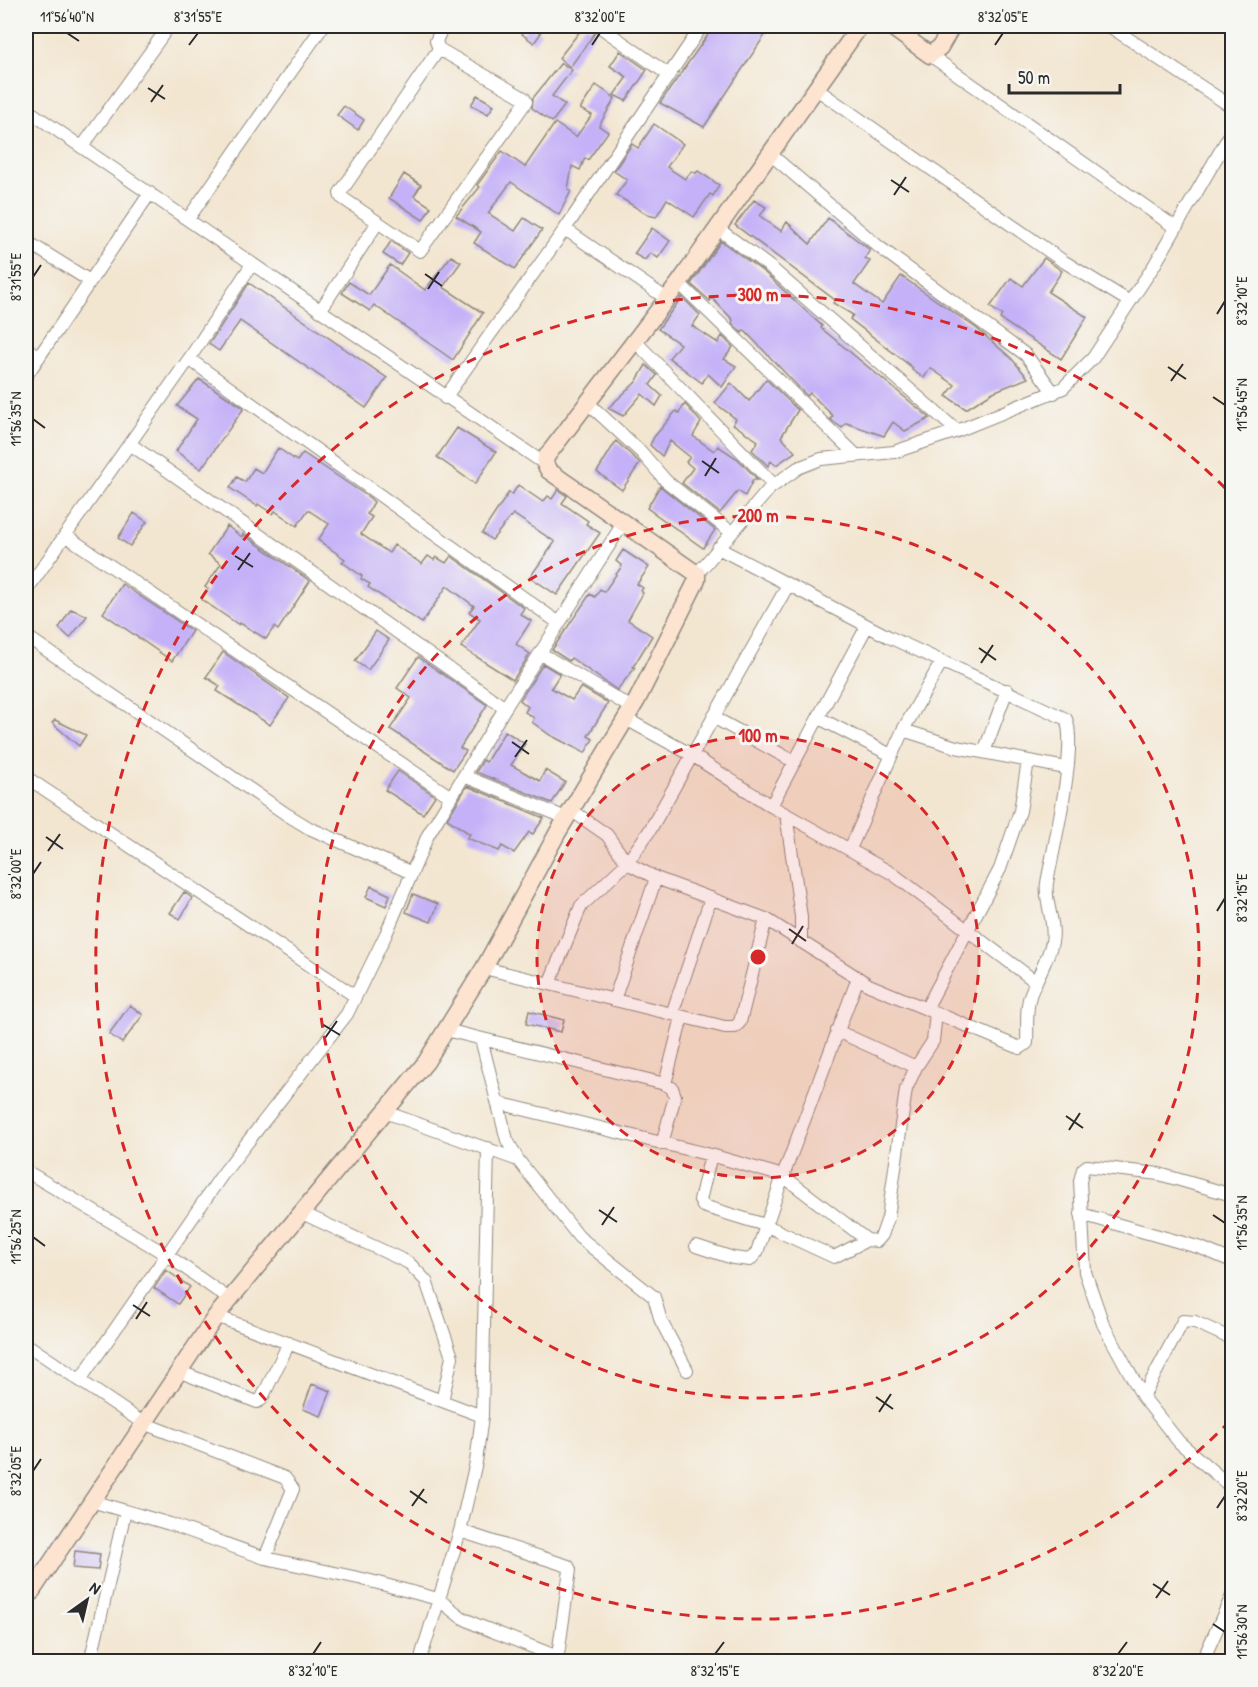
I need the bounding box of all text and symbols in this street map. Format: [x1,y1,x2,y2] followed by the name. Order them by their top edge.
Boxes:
[40,6,94,27] text: 11°56'40"N
[174,6,223,27] text: 8°31'55"E
[575,6,626,27] text: 8°32'00"E
[978,6,1029,27] text: 8°32'05"E
[1009,57,1120,95] scale bar
[1018,65,1050,90] text: 50 m
[5,252,26,301] text: 8°31'55"E
[1231,276,1252,326] text: 8°32'10"E
[738,282,778,307] text: 300 m
[1231,378,1252,432] text: 11°56'45"N
[5,392,26,446] text: 11°56'35"N
[738,503,778,528] text: 200 m
[738,723,778,748] text: 100 m
[5,848,26,899] text: 8°32'00"E
[1231,873,1252,923] text: 8°32'15"E
[748,947,768,967] centre of rings
[1231,1196,1252,1250] text: 11°56'35"N
[5,1209,26,1265] text: 11°56'25"N
[5,1445,26,1496] text: 8°32'05"E
[1231,1470,1252,1522] text: 8°32'20"E
[57,1570,117,1630] north arrow
[86,1576,105,1599] text: N
[1231,1604,1252,1660] text: 11°56'30"N
[288,1660,338,1681] text: 8°32'10"E
[690,1660,740,1681] text: 8°32'15"E
[1092,1660,1144,1681] text: 8°32'20"E

